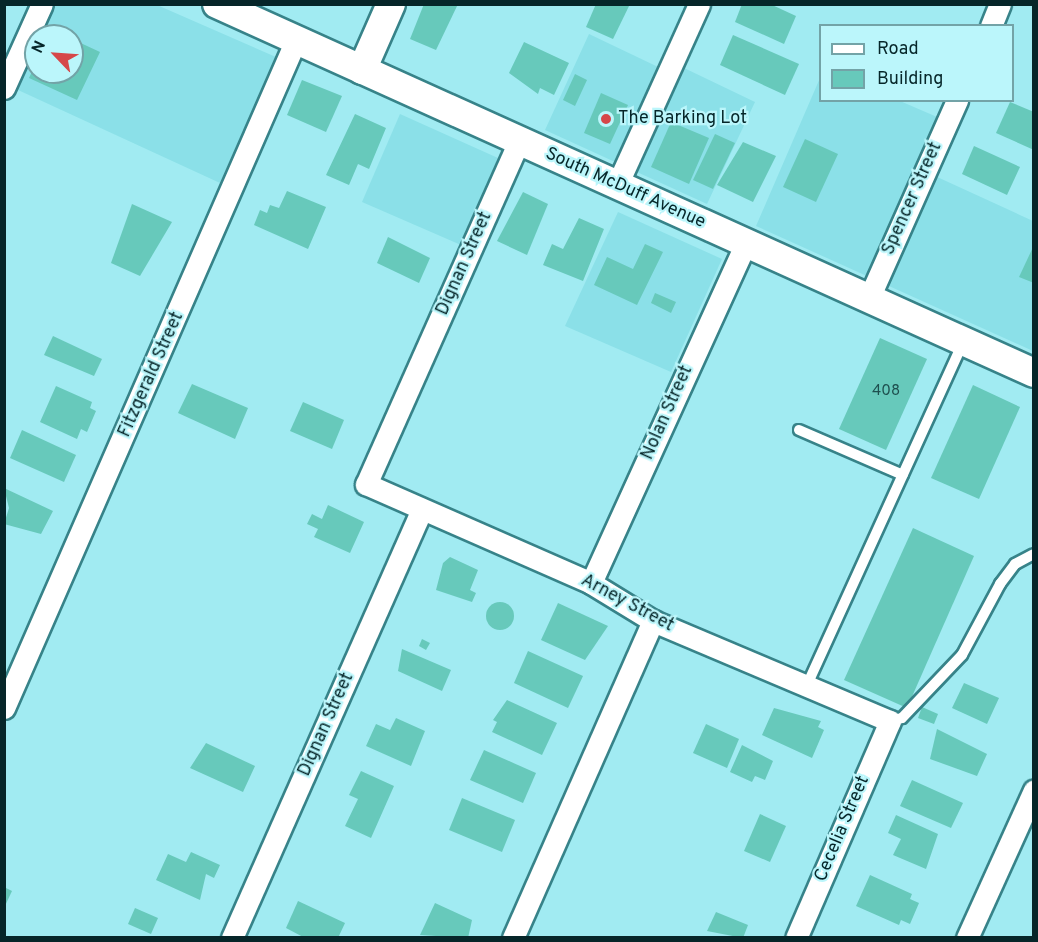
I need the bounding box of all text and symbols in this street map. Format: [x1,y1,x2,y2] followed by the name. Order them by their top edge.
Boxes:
[24,24,84,84] north arrow
[819,24,1014,102] legend
[28,38,51,57] text: N
[877,38,919,61] text: Road
[877,68,943,91] text: Building
[618,108,747,130] place label: The Barking Lot
[599,112,613,126] marker: The Barking Lot
[878,139,948,259] street label: Spencer Street
[541,144,709,234] street label: South McDuff Avenue
[433,209,497,319] street label: Dignan Street
[115,309,189,441] street label: Fitzgerald Street
[638,362,698,464] street label: Nolan Street
[872,383,900,401] house number: 408
[577,570,677,638] street label: Arney Street
[295,670,359,780] street label: Dignan Street
[811,773,875,885] street label: Cecelia Street

